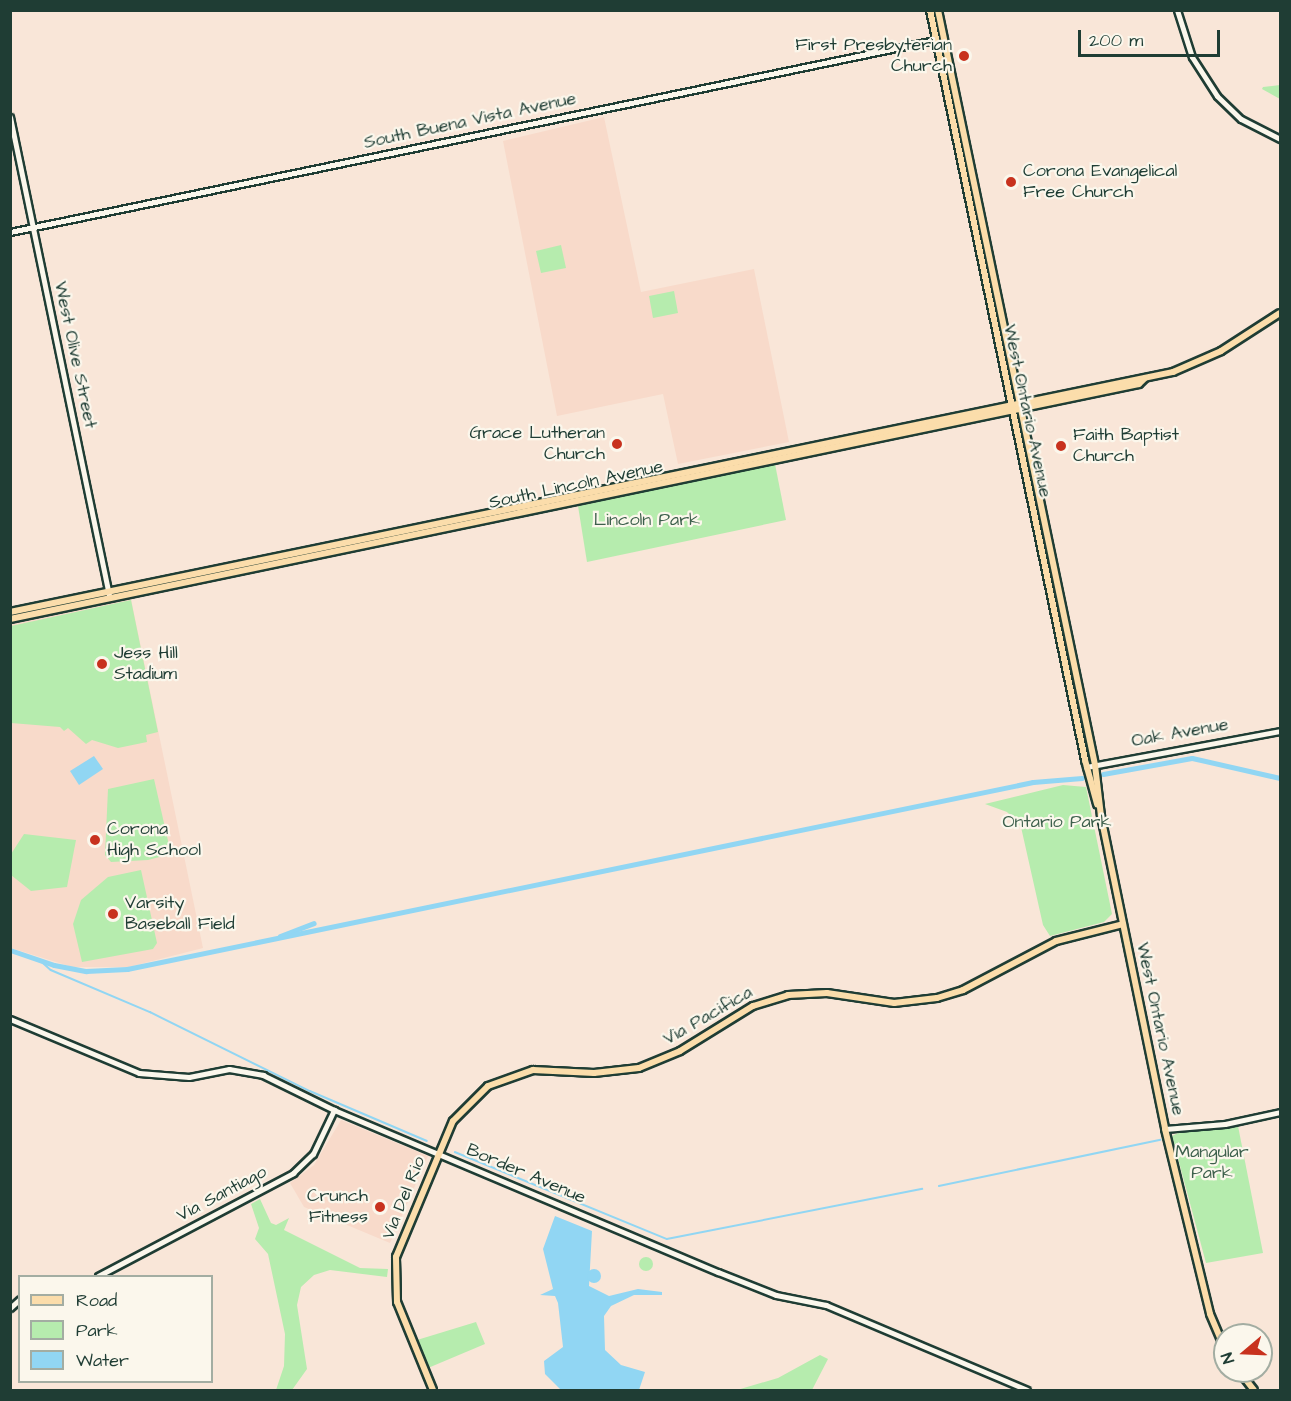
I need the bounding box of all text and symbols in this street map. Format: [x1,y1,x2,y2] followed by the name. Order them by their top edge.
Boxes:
[1081,18,1224,56] scale bar
[1089,28,1143,53] text: 200 m
[795,35,952,78] place label: First Presbyterian Church
[957,49,971,63] marker: First Presbyterian Church
[362,88,578,154] street label: South Buena Vista Avenue
[1023,161,1177,204] place label: Corona Evangelical Free Church
[1004,175,1018,189] marker: Corona Evangelical Free Church
[49,280,101,430] street label: West Olive Street
[998,323,1056,499] street label: West Ontario Avenue
[469,423,605,466] place label: Grace Lutheran Church
[1073,425,1179,468] place label: Faith Baptist Church
[610,437,624,451] marker: Grace Lutheran Church
[1054,439,1068,453] marker: Faith Baptist Church
[487,456,665,514] street label: South Lincoln Avenue
[594,509,700,531] park label: Lincoln Park
[114,643,178,686] place label: Jess Hill Stadium
[95,657,109,671] marker: Jess Hill Stadium
[1130,714,1230,752] street label: Oak Avenue
[1002,811,1112,833] park label: Ontario Park
[107,819,201,862] place label: Corona High School
[88,833,102,847] marker: Corona High School
[125,893,235,936] place label: Varsity Baseball Field
[106,907,120,921] marker: Varsity Baseball Field
[1131,941,1189,1117] street label: West Ontario Avenue
[660,982,756,1050] street label: Via Pacifica
[463,1139,589,1209] street label: Border Avenue
[1175,1142,1249,1184] park label: Mangular Park
[378,1153,430,1243] street label: Via Del Rio
[173,1161,271,1227] street label: Via Santiago
[307,1186,368,1228] place label: Crunch Fitness
[373,1200,387,1214] marker: Crunch Fitness
[18,1275,213,1383] legend
[76,1288,117,1313] text: Road
[76,1318,118,1343] text: Park
[1213,1323,1273,1383] north arrow
[76,1348,129,1373] text: Water
[1216,1350,1240,1367] text: N

